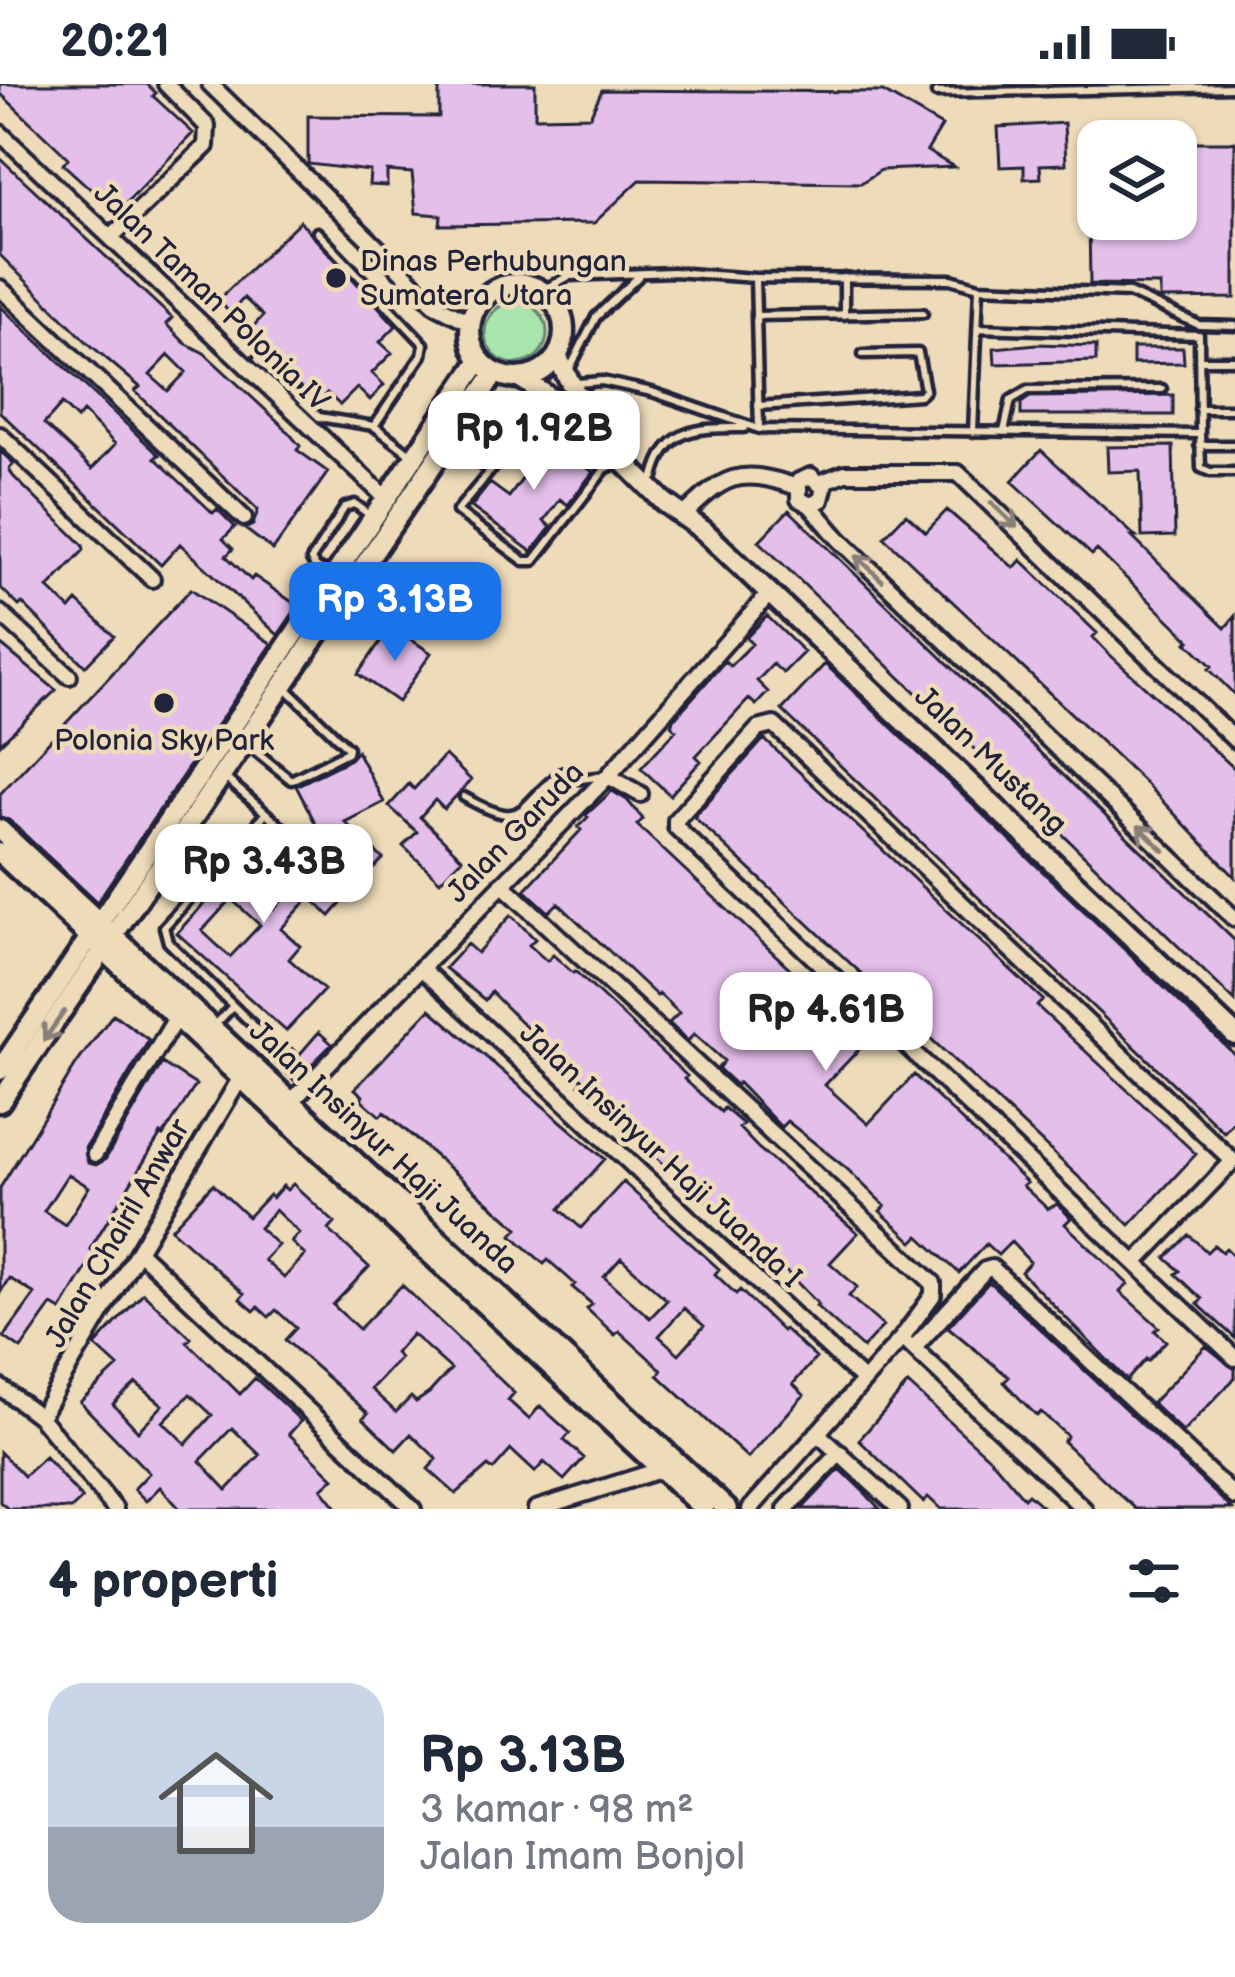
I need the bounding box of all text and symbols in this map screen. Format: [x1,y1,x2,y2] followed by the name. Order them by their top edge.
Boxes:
[60,15,170,70] text: 20:21
[1077,120,1197,240] map controls
[1077,120,1197,240] button: layers
[86,176,337,420] street label: Jalan Taman Polonia IV
[360,244,627,314] place label: Dinas Perhubungan Sumatera Utara
[323,265,349,291] marker: Dinas Perhubungan Sumatera Utara
[410,391,658,493] pin: Rp 1.92B
[455,406,613,453] text: Rp 1.92B
[989,501,1018,529] one-way arrow
[855,554,884,582] one-way arrow
[271,562,519,664] pin: Rp 3.13B
[316,577,474,624] text: Rp 3.13B
[907,679,1074,842] street label: Jalan Mustang
[151,690,177,716] marker: Polonia Sky Park
[54,723,274,759] place label: Polonia Sky Park
[440,755,592,911] street label: Jalan Garuda
[140,824,388,926] pin: Rp 3.43B
[1136,824,1166,852] one-way arrow
[182,839,346,886] text: Rp 3.43B
[702,972,950,1074] pin: Rp 4.61B
[747,987,905,1034] text: Rp 4.61B
[42,1009,67,1042] one-way arrow
[241,1014,525,1282] street label: Jalan Insinyur Haji Juanda
[512,1016,809,1296] street label: Jalan Insinyur Haji Juanda I
[38,1112,198,1354] street label: Jalan Chairil Anwar
[1121,1548,1187,1614] icon: filters
[48,1551,279,1612] text: 4 properti
[420,1726,626,1787] text: Rp 3.13B
[144,1731,288,1875] icon: home
[420,1787,694,1834] text: 3 kamar · 98 m²
[420,1834,745,1881] text: Jalan Imam Bonjol

